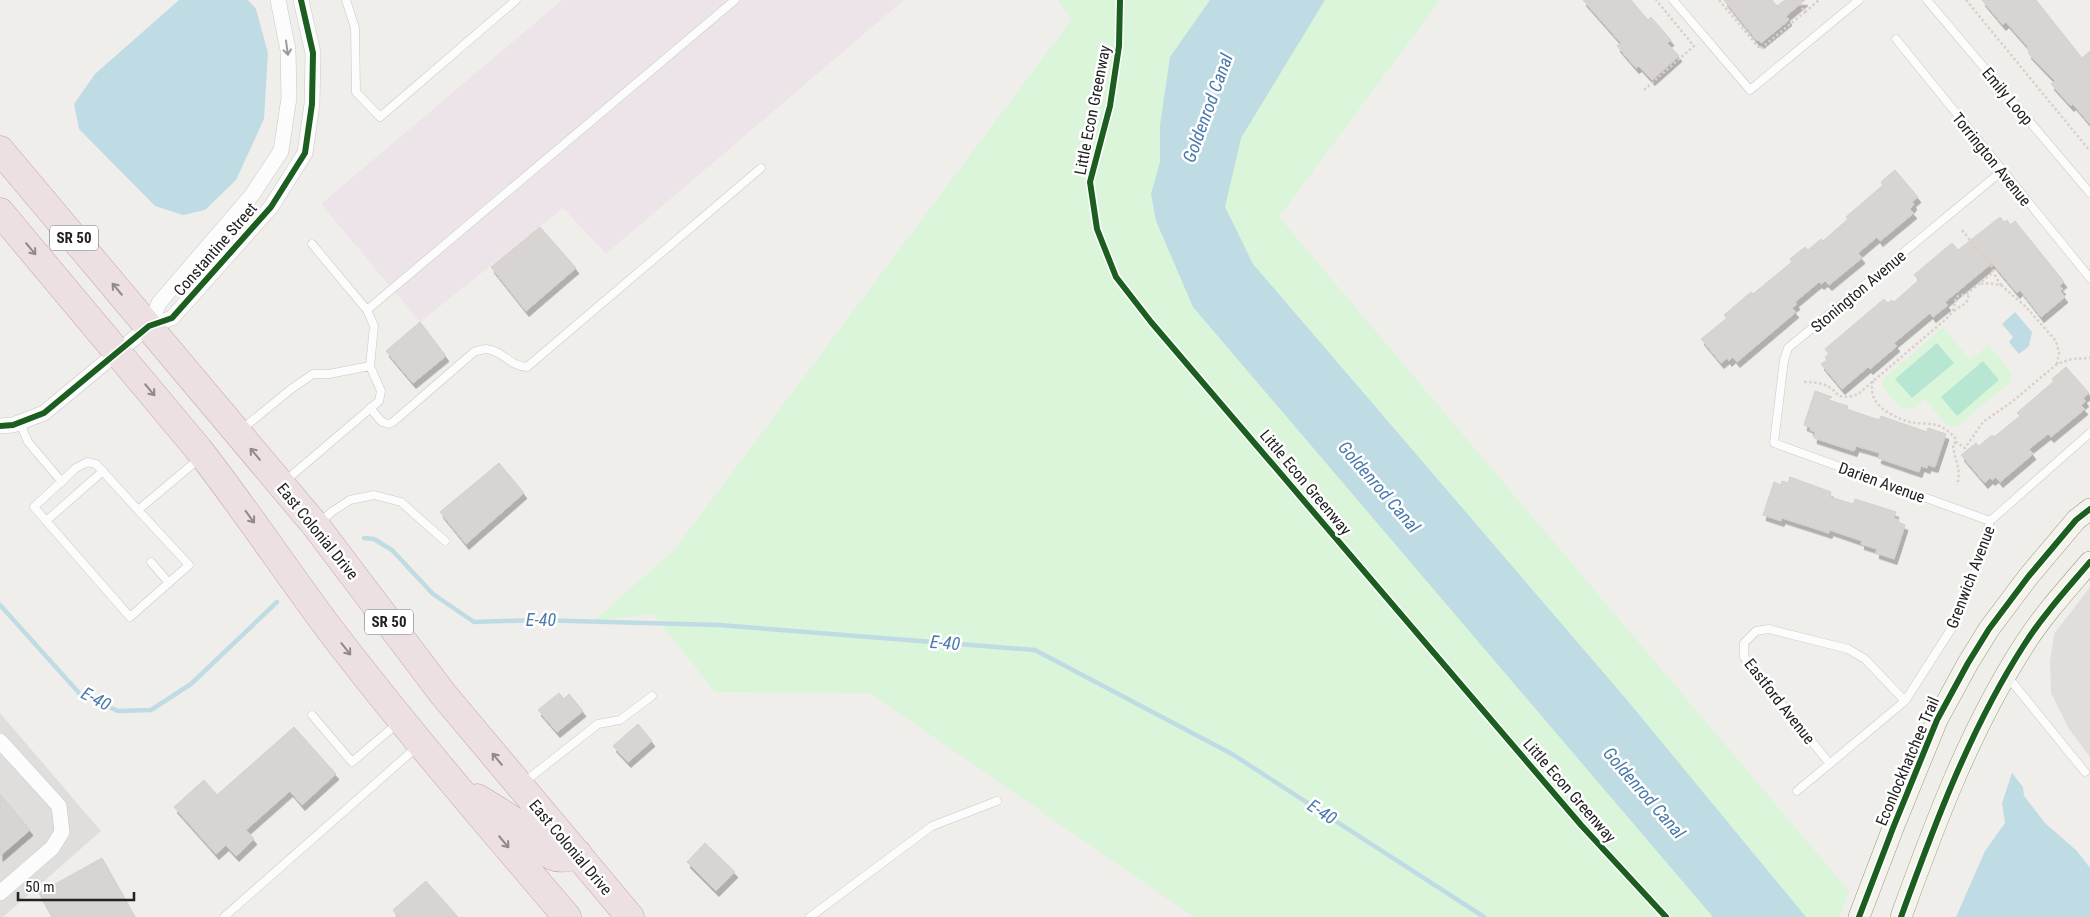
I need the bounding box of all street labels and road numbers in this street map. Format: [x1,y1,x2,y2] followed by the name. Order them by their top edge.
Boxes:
[1071,43,1114,177] street label: Little Econ Greenway
[1978,64,2037,129] street label: Emily Loop
[1948,109,2035,210] street label: Torrington Avenue
[170,199,261,300] street label: Constantine Street
[50,226,98,250] road number: SR 50
[1807,246,1910,337] street label: Stonington Avenue
[1256,426,1355,539] street label: Little Econ Greenway
[1836,458,1928,507] street label: Darien Avenue
[273,479,362,583] street label: East Colonial Drive
[1942,523,1999,631] street label: Grenwich Avenue
[365,610,413,634] road number: SR 50
[1740,655,1819,748] street label: Eastford Avenue
[1872,694,1943,829] street label: Econlockhatchee Trail
[1519,734,1620,847] street label: Little Econ Greenway
[525,796,616,899] street label: East Colonial Drive

